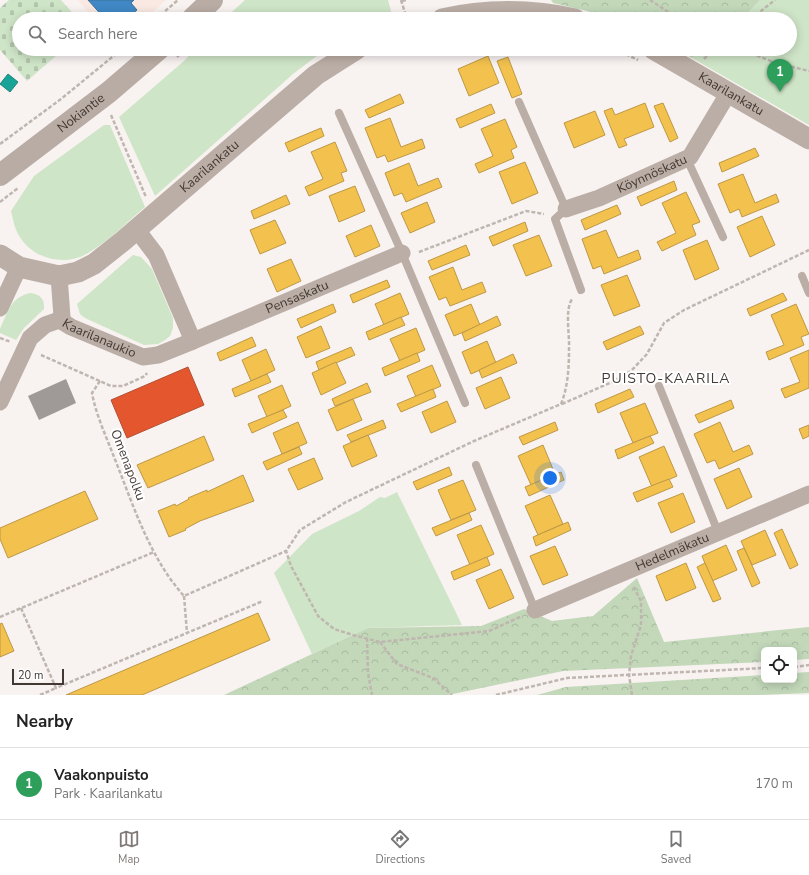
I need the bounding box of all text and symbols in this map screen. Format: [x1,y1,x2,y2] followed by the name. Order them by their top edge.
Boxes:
[12,12,797,56] search box
[26,23,48,45] icon: search
[58,24,138,44] text: Search here
[767,59,793,92] pin: 1
[695,68,767,120] street label: Kaarilankatu
[54,89,109,137] street label: Nokiantie
[176,136,243,197] street label: Kaarilankatu
[614,150,690,198] street label: Köynnöskatu
[263,276,331,318] street label: Pensaskatu
[59,315,139,362] street label: Kaarilanaukio
[602,369,730,388] district label: PUISTO-KAARILA
[106,427,150,503] street label: Omenapolku
[540,468,560,488] your location
[633,528,712,575] street label: Hedelmäkatu
[761,647,797,683] map controls
[761,647,797,683] button: locate
[12,667,64,686] scale bar
[18,668,43,683] text: 20 m
[16,710,73,733] text: Nearby
[54,765,149,785] text: Vaakonpuisto
[25,775,33,793] text: 1
[755,775,793,793] text: 170 m
[54,785,162,803] text: Park · Kaarilankatu
[118,828,140,867] tab: Map
[376,828,425,867] tab: Directions
[661,828,691,867] tab: Saved

